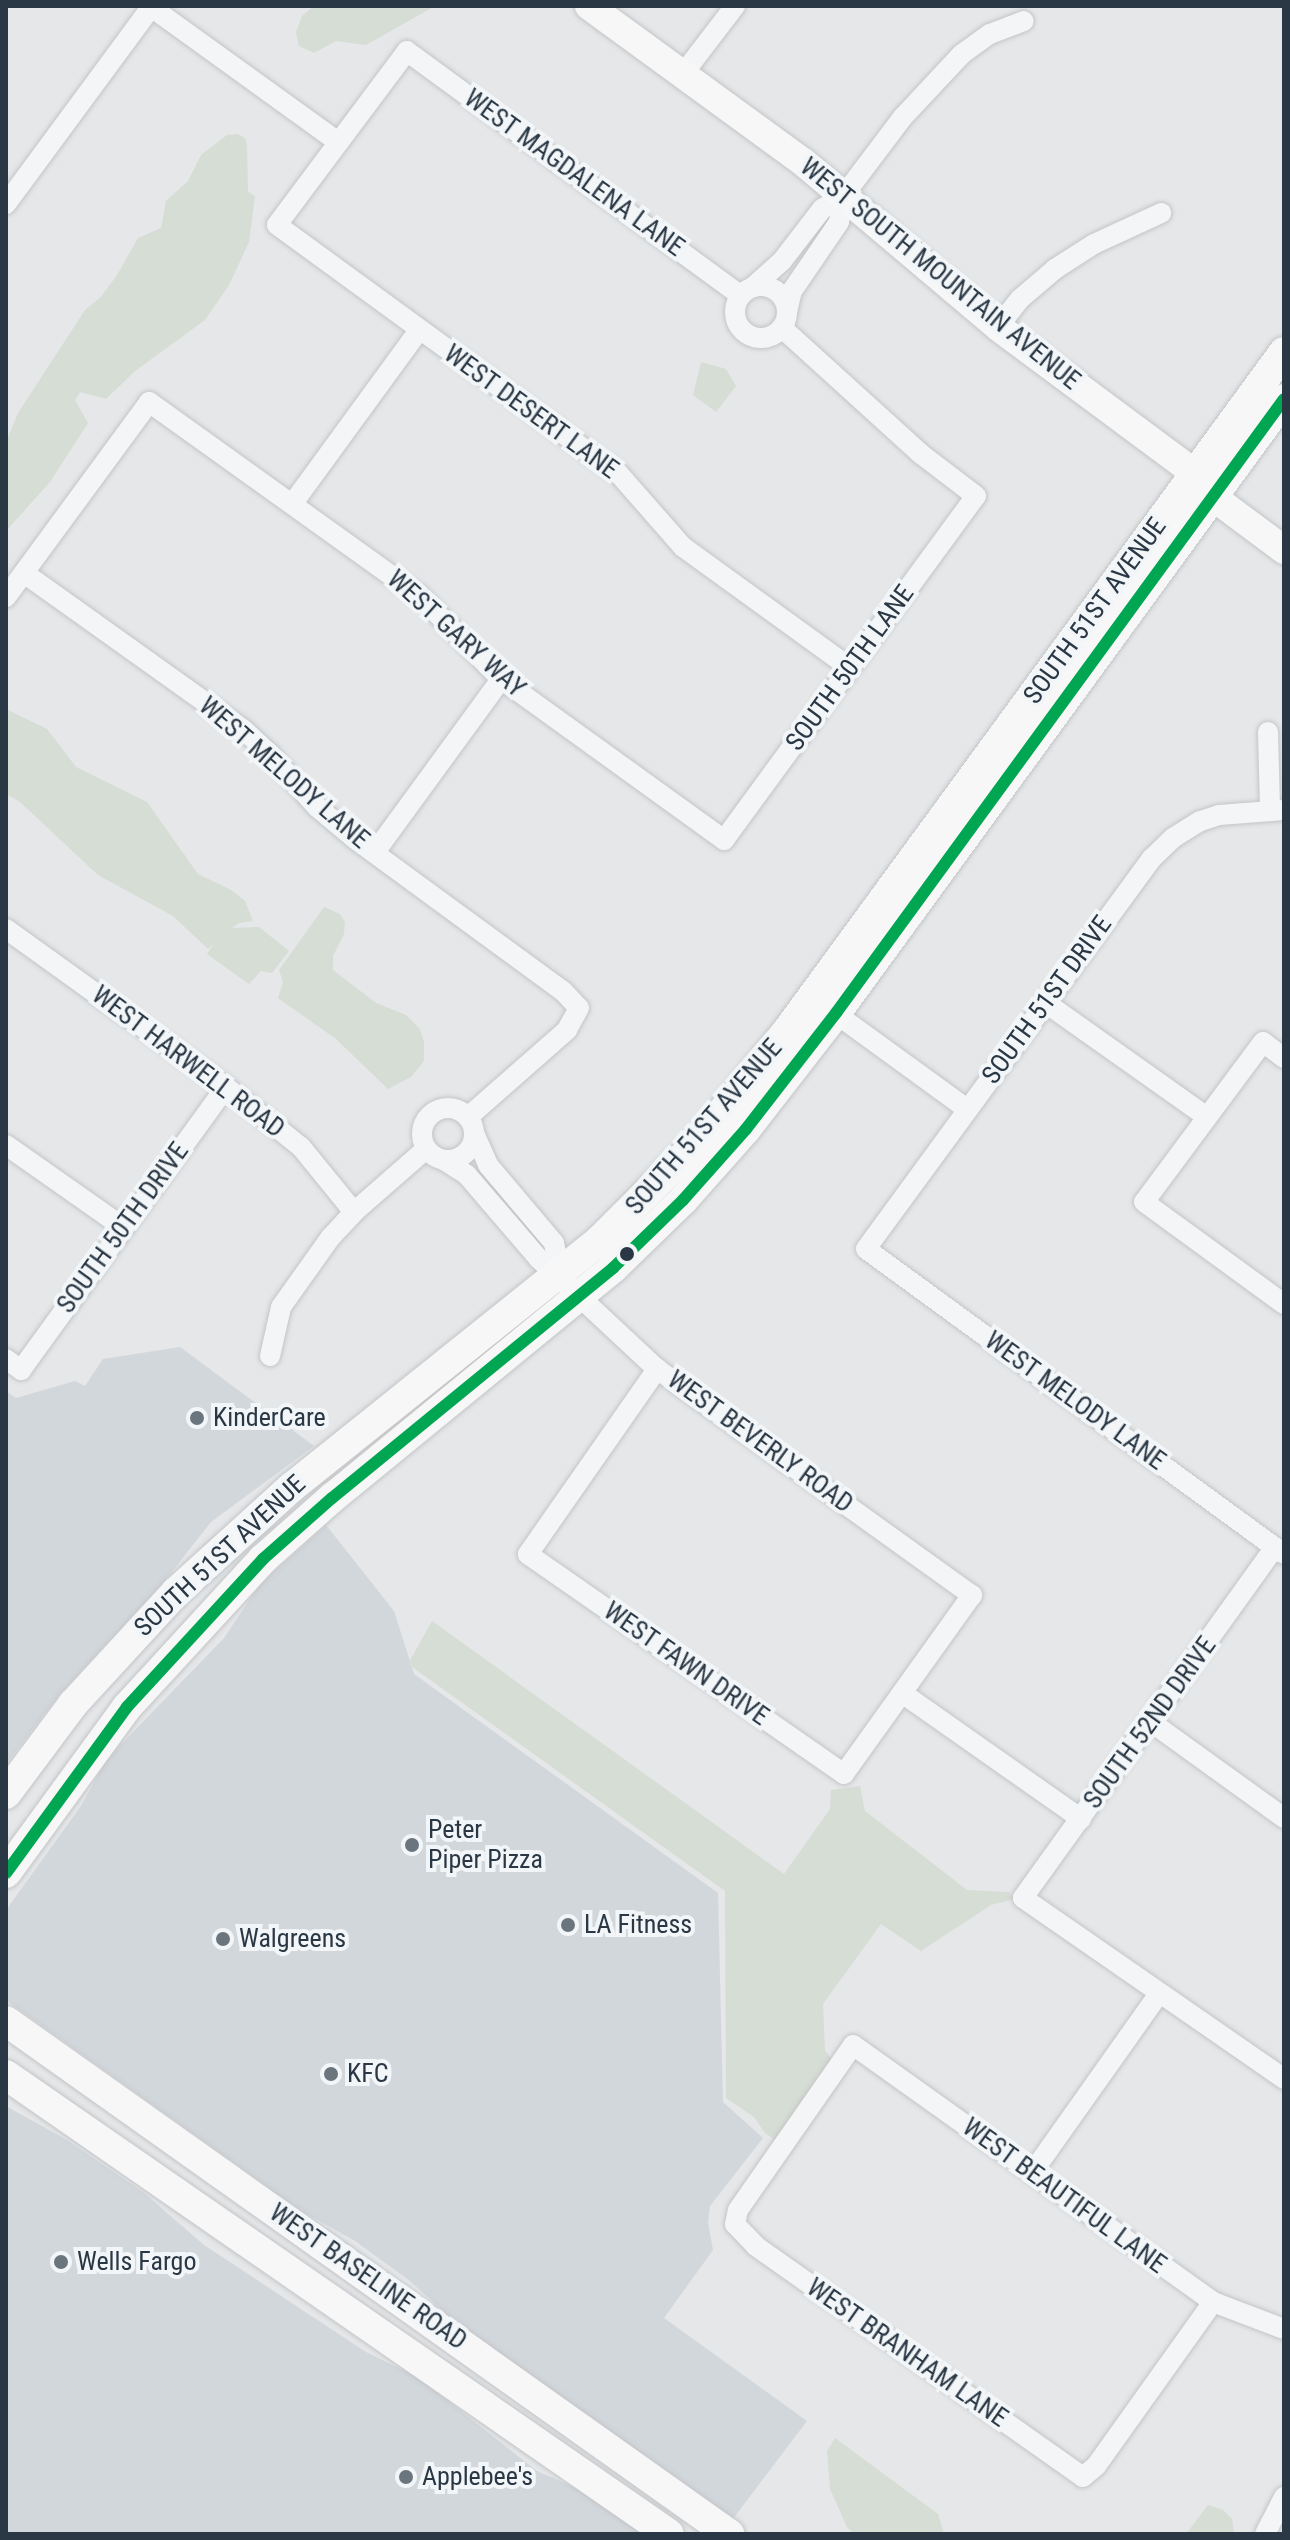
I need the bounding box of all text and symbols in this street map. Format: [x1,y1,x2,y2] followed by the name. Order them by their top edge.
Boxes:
[458,83,690,263] street label: WEST MAGDALENA LANE
[793,151,1087,397] street label: WEST SOUTH MOUNTAIN AVENUE
[437,338,625,486] street label: WEST DESERT LANE
[1017,512,1173,710] street label: SOUTH 51ST AVENUE
[380,564,532,704] street label: WEST GARY WAY
[779,579,921,757] street label: SOUTH 50TH LANE
[192,690,376,856] street label: WEST MELODY LANE
[975,910,1119,1090] street label: SOUTH 51ST DRIVE
[85,979,291,1145] street label: WEST HARWELL ROAD
[619,1033,789,1221] street label: SOUTH 51ST AVENUE
[51,1137,195,1319] street label: SOUTH 50TH DRIVE
[619,1246,635,1262] unlabelled marker
[978,1325,1172,1477] street label: WEST MELODY LANE
[661,1364,859,1520] street label: WEST BEVERLY ROAD
[213,1402,326,1434] place label: KinderCare
[188,1409,206,1427] marker: KinderCare
[128,1469,312,1643] street label: SOUTH 51ST AVENUE
[597,1595,775,1733] street label: WEST FAWN DRIVE
[1077,1631,1223,1815] street label: SOUTH 52ND DRIVE
[428,1814,543,1876] place label: Peter Piper Pizza
[403,1836,421,1854] marker: Peter Piper Pizza
[584,1909,692,1941] place label: LA Fitness
[559,1916,577,1934] marker: LA Fitness
[239,1923,346,1955] place label: Walgreens
[214,1930,232,1948] marker: Walgreens
[347,2058,388,2090] place label: KFC
[322,2065,340,2083] marker: KFC
[956,2112,1172,2280] street label: WEST BEAUTIFUL LANE
[263,2197,473,2357] street label: WEST BASELINE ROAD
[77,2246,196,2278] place label: Wells Fargo
[52,2253,70,2271] marker: Wells Fargo
[800,2272,1014,2434] street label: WEST BRANHAM LANE
[422,2461,533,2493] place label: Applebee's
[397,2468,415,2486] marker: Applebee's

